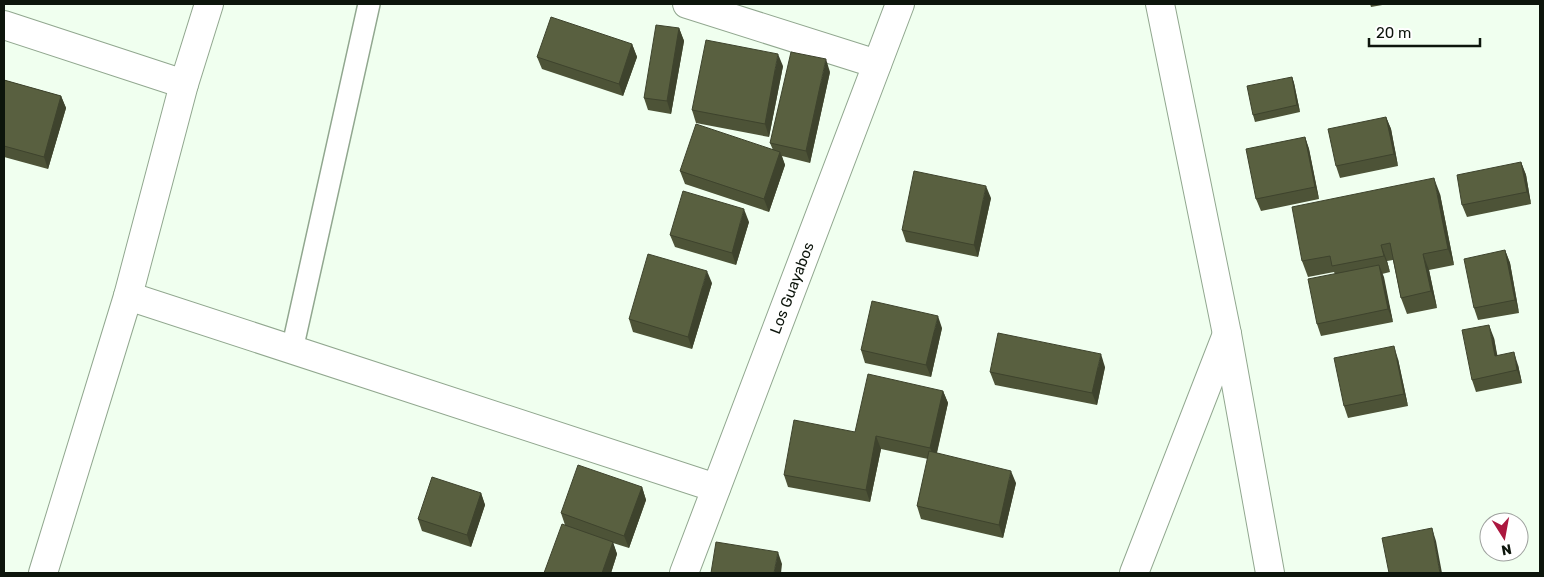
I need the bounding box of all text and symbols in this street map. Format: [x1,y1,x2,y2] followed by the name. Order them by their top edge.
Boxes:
[1369,15,1480,47] scale bar
[1376,24,1411,42] text: 20 m
[766,239,818,337] street label: Los Guayabos
[1479,512,1529,562] north arrow
[1500,540,1513,559] text: N

